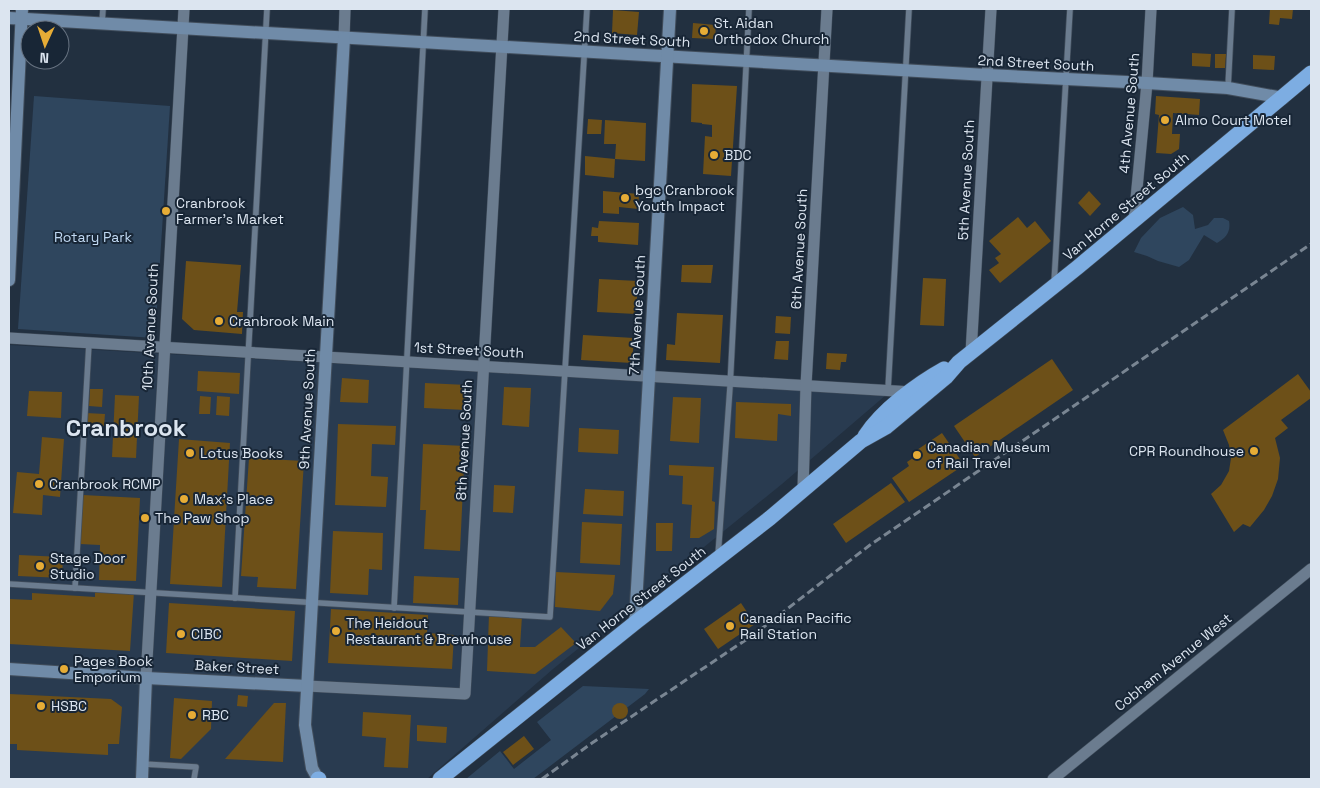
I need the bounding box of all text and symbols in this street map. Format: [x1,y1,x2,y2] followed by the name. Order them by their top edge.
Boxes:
[714,14,829,48] place label: St. Aidan Orthodox Church
[20,20,70,70] north arrow
[698,25,710,37] marker: St. Aidan Orthodox Church
[573,27,691,51] street label: 2nd Street South
[39,49,49,67] text: N
[977,51,1095,75] street label: 2nd Street South
[1115,52,1143,174] street label: 4th Avenue South
[1175,111,1291,129] place label: Almo Court Motel
[1159,114,1171,126] marker: Almo Court Motel
[954,119,978,241] street label: 5th Avenue South
[724,146,752,164] place label: BDC
[1059,148,1193,264] street label: Van Horne Street South
[708,149,720,161] marker: BDC
[635,181,735,215] place label: bgc Cranbrook Youth Impact
[787,188,811,310] street label: 6th Avenue South
[619,192,631,204] marker: bgc Cranbrook Youth Impact
[176,194,284,228] place label: Cranbrook Farmer’s Market
[160,205,172,217] marker: Cranbrook Farmer’s Market
[54,228,133,246] park label: Rotary Park
[625,255,649,375] street label: 7th Avenue South
[138,263,162,391] street label: 10th Avenue South
[229,312,334,330] place label: Cranbrook Main
[213,315,225,327] marker: Cranbrook Main
[413,338,525,362] street label: 1st Street South
[295,348,319,470] street label: 9th Avenue South
[452,379,476,501] street label: 8th Avenue South
[66,412,187,443] district label: Cranbrook
[927,438,1050,472] place label: Canadian Museum of Rail Travel
[1129,442,1244,460] place label: CPR Roundhouse
[200,444,283,462] place label: Lotus Books
[1248,445,1260,457] marker: CPR Roundhouse
[184,447,196,459] marker: Lotus Books
[911,449,923,461] marker: Canadian Museum of Rail Travel
[49,475,160,493] place label: Cranbrook RCMP
[33,478,45,490] marker: Cranbrook RCMP
[194,490,273,508] place label: Max's Place
[178,493,190,505] marker: Max's Place
[155,509,250,527] place label: The Paw Shop
[139,512,151,524] marker: The Paw Shop
[573,542,709,654] street label: Van Horne Street South
[50,549,126,583] place label: Stage Door Studio
[34,560,46,572] marker: Stage Door Studio
[740,609,852,643] place label: Canadian Pacific Rail Station
[1111,609,1235,715] street label: Cobham Avenue West
[346,614,512,648] place label: The Heidout Restaurant & Brewhouse
[724,620,736,632] marker: Canadian Pacific Rail Station
[191,625,222,643] place label: CIBC
[330,625,342,637] marker: The Heidout Restaurant & Brewhouse
[175,628,187,640] marker: CIBC
[74,652,153,686] place label: Pages Book Emporium
[194,656,280,678] street label: Baker Street
[58,663,70,675] marker: Pages Book Emporium
[51,697,87,715] place label: HSBC
[35,700,47,712] marker: HSBC
[202,706,229,724] place label: RBC
[186,709,198,721] marker: RBC

